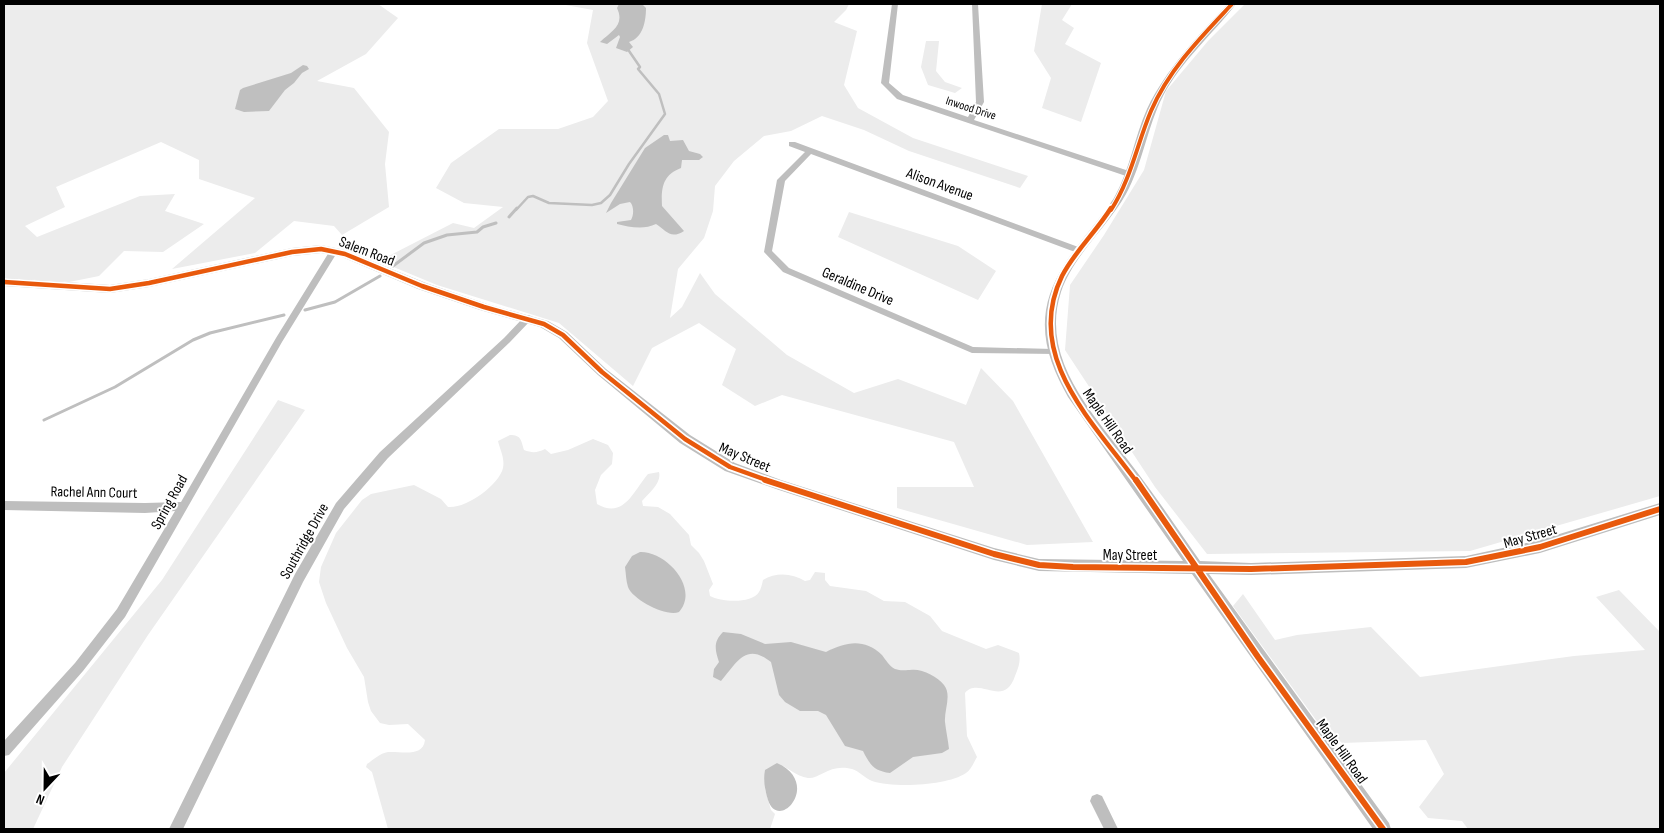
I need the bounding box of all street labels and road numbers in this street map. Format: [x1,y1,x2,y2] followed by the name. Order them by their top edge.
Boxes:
[944,93,998,124] street label: Inwood Drive
[903,163,976,205] street label: Alison Avenue
[336,232,397,271] street label: Salem Road
[819,263,897,310] street label: Geraldine Drive
[1078,385,1137,458] street label: Maple Hill Road
[716,438,774,477] street label: May Street
[147,472,192,533] street label: Spring Road
[50,482,138,503] street label: Rachel Ann Court
[276,500,333,582] street label: Southridge Drive
[1501,520,1559,553] street label: May Street
[1103,546,1158,565] street label: May Street
[1312,715,1371,787] street label: Maple Hill Road

